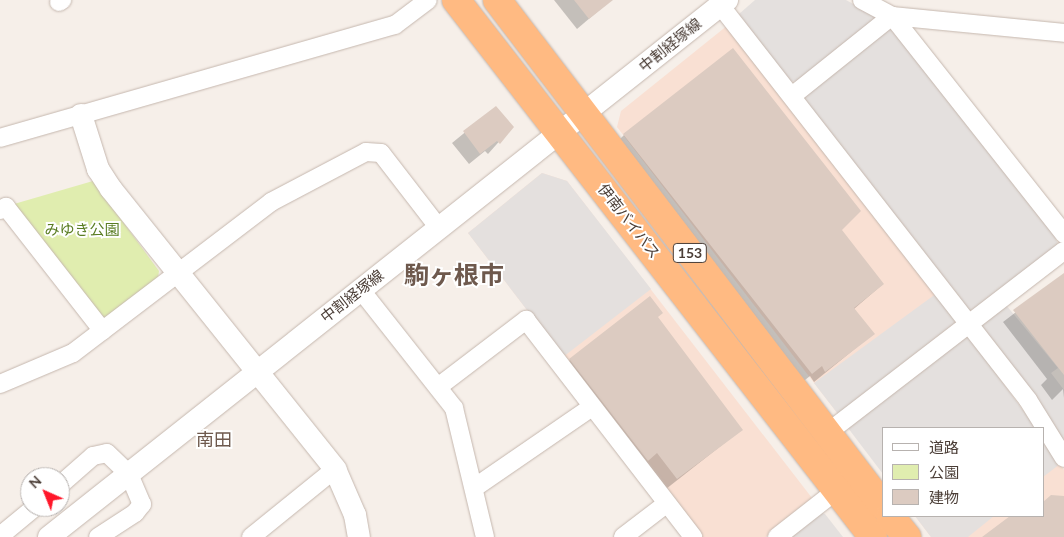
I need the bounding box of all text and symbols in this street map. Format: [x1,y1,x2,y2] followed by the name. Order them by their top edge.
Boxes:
[635,14,705,76] street label: 中割経塚線
[594,180,664,262] street label: 伊南バイパス
[45,221,119,239] park label: みゆき公園
[672,242,708,264] road number: 153
[404,259,504,289] district label: 駒ヶ根市
[317,266,387,326] street label: 中割経塚線
[882,427,1044,517] legend
[196,428,232,450] district label: 南田
[929,438,959,456] text: 道路
[929,463,959,481] text: 公園
[20,467,70,517] north arrow
[25,472,45,491] text: N
[929,488,959,506] text: 建物

